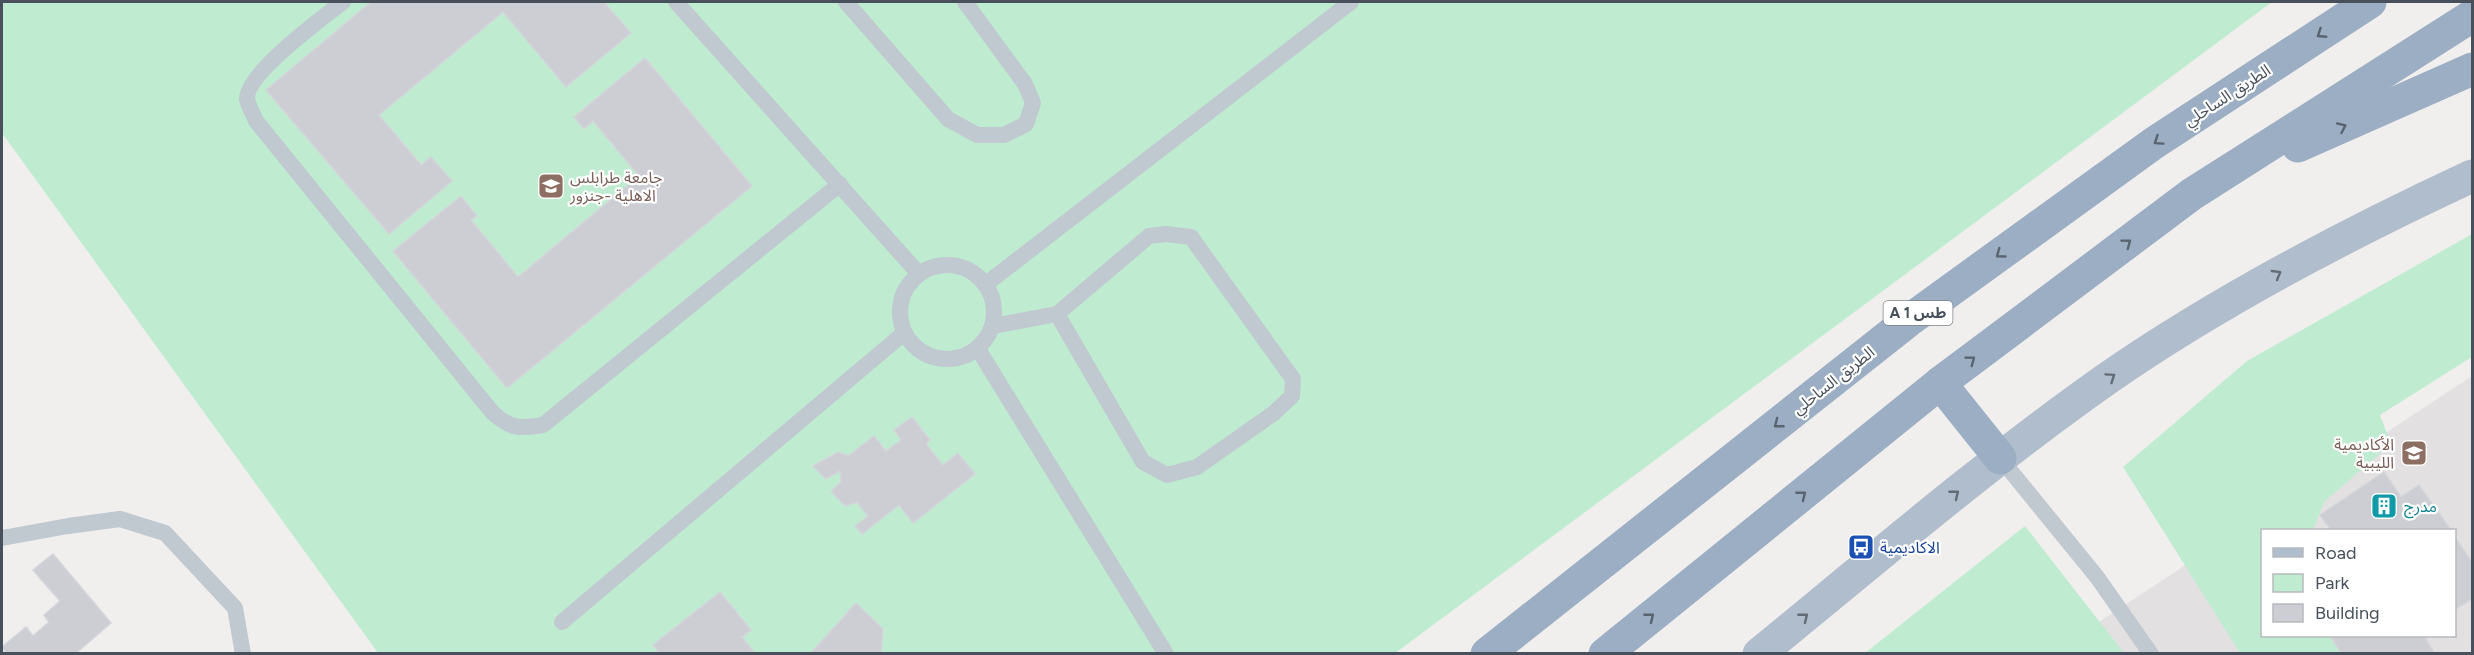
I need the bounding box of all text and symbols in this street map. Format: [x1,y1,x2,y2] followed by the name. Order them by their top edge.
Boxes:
[2317,26,2327,38] one-way arrow
[2181,60,2275,133] street label: الطريق الساحلي
[2335,122,2346,134] one-way arrow
[2154,133,2164,145] one-way arrow
[569,168,663,205] place label: جامعة طرابلس الاهلية -جنزور
[536,171,566,201] school or university icon: جامعة طرابلس الاهلية -جنزور
[2121,239,2132,250] one-way arrow
[1995,247,2006,258] one-way arrow
[2271,270,2281,282] one-way arrow
[1884,301,1952,325] road number: A 1 طس
[1788,342,1880,421] street label: الطريق الساحلي
[1965,356,1976,367] one-way arrow
[2105,372,2115,384] one-way arrow
[1774,416,1785,427] one-way arrow
[2334,435,2394,472] place label: الأكاديمية الليبية
[2399,438,2429,468] school or university icon: الأكاديمية الليبية
[1949,490,1960,501] one-way arrow
[1795,491,1806,502] one-way arrow
[2369,491,2399,521] building icon: مدرج
[2404,497,2437,519] place label: مدرج
[2261,529,2456,637] legend
[1846,532,1876,562] bus stop icon: الاكاديمية
[1880,538,1940,557] place label: الاكاديمية
[2315,542,2356,564] text: Road
[2315,572,2350,594] text: Park
[2315,602,2380,624] text: Building
[1644,613,1655,624] one-way arrow
[1797,613,1808,624] one-way arrow

